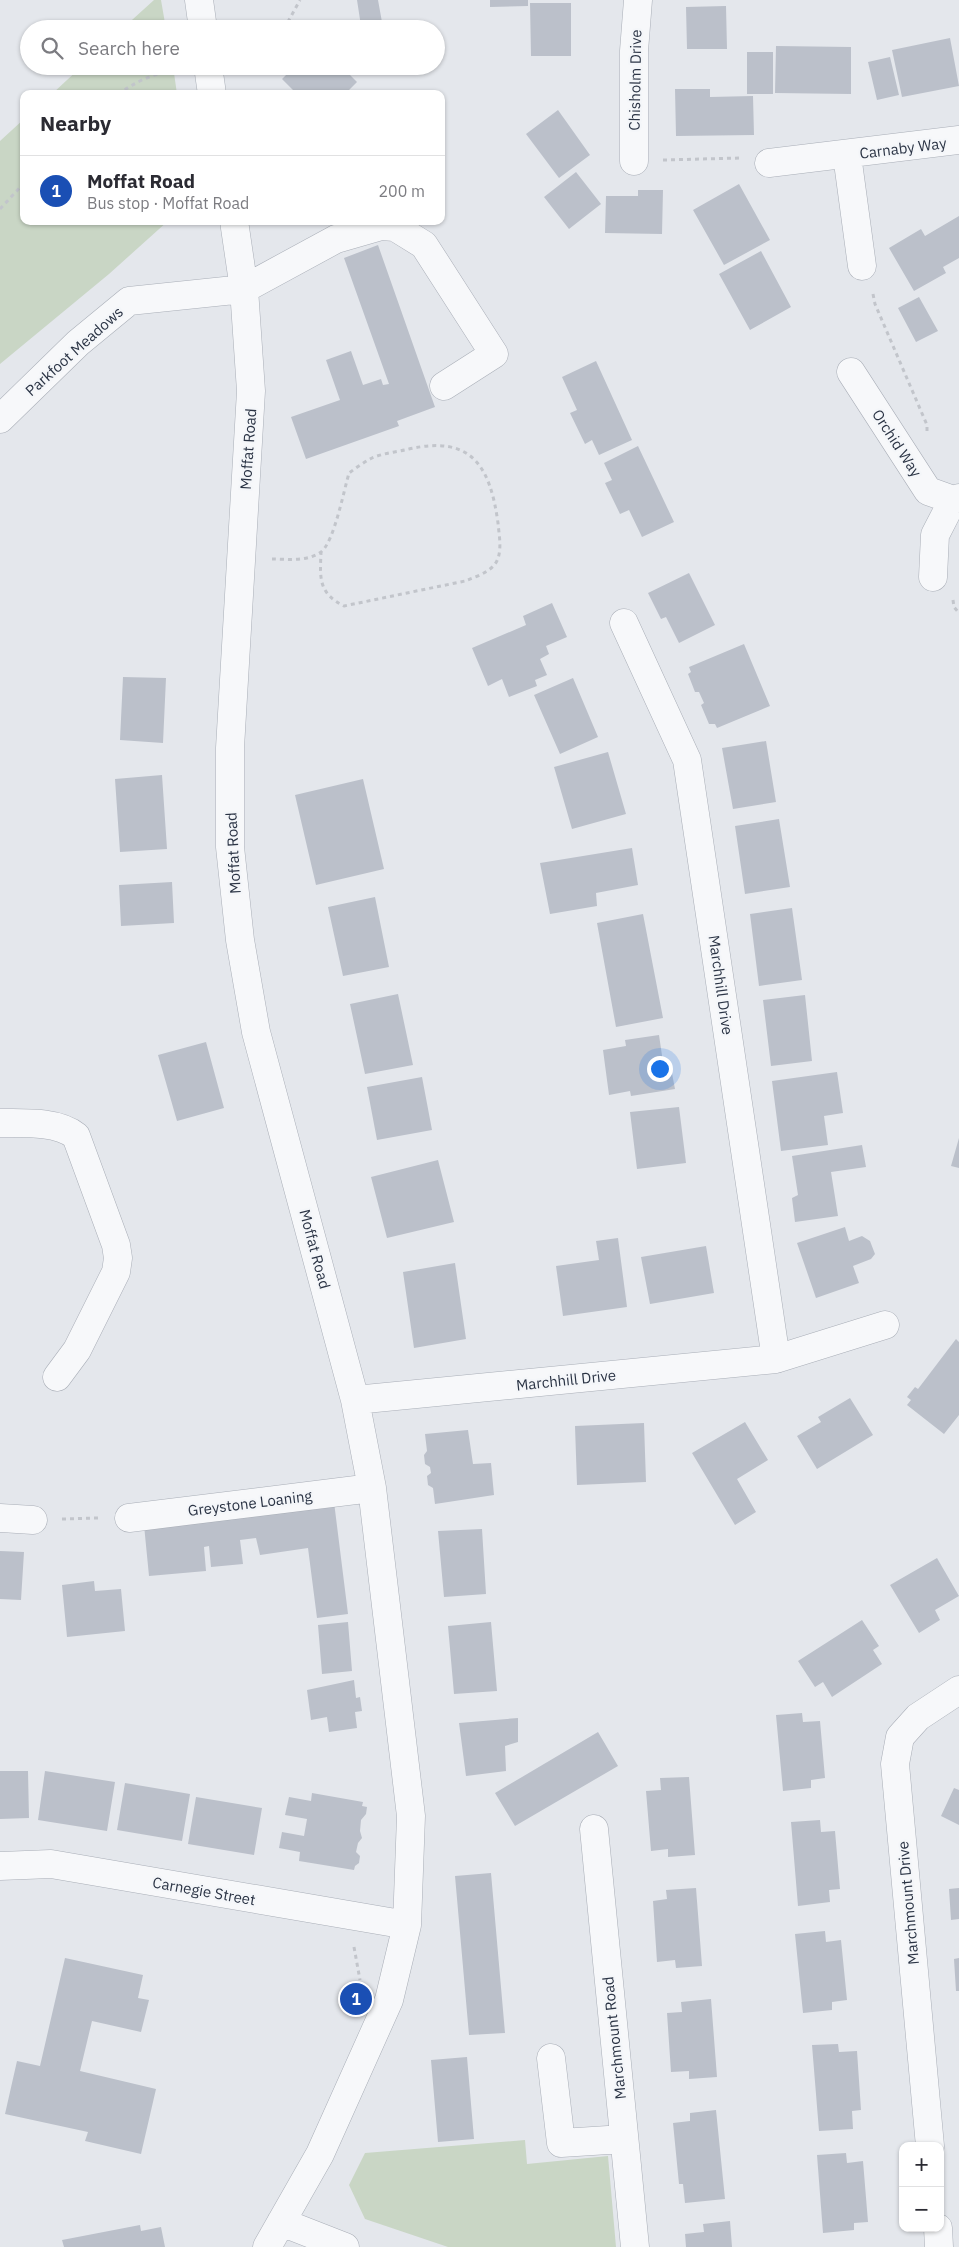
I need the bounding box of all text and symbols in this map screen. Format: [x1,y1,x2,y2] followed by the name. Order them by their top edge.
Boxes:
[20,20,445,75] search box
[625,29,645,131] street label: Chisholm Drive
[38,34,66,62] icon: search
[78,36,180,60] text: Search here
[40,109,111,137] text: Nearby
[858,133,948,163] street label: Carnaby Way
[87,169,195,193] text: Moffat Road
[51,181,61,201] text: 1
[378,181,425,201] text: 200 m
[87,193,249,213] text: Bus stop · Moffat Road
[21,302,127,400] street label: Parkfoot Meadows
[868,406,926,481] street label: Orchid Way
[236,408,260,490] street label: Moffat Road
[221,812,245,894] street label: Moffat Road
[705,934,737,1036] street label: Marchhill Drive
[647,1056,673,1082] your location
[295,1207,335,1291] street label: Moffat Road
[515,1365,617,1395] street label: Marchhill Drive
[187,1486,313,1520] street label: Greystone Loaning
[893,1840,923,1966] street label: Marchmount Drive
[151,1873,257,1909] street label: Carnegie Street
[598,1976,630,2100] street label: Marchmount Road
[340,1980,372,2018] pin: 1
[899,2142,944,2232] map controls
[899,2142,944,2187] button: +
[899,2187,944,2232] button: −

